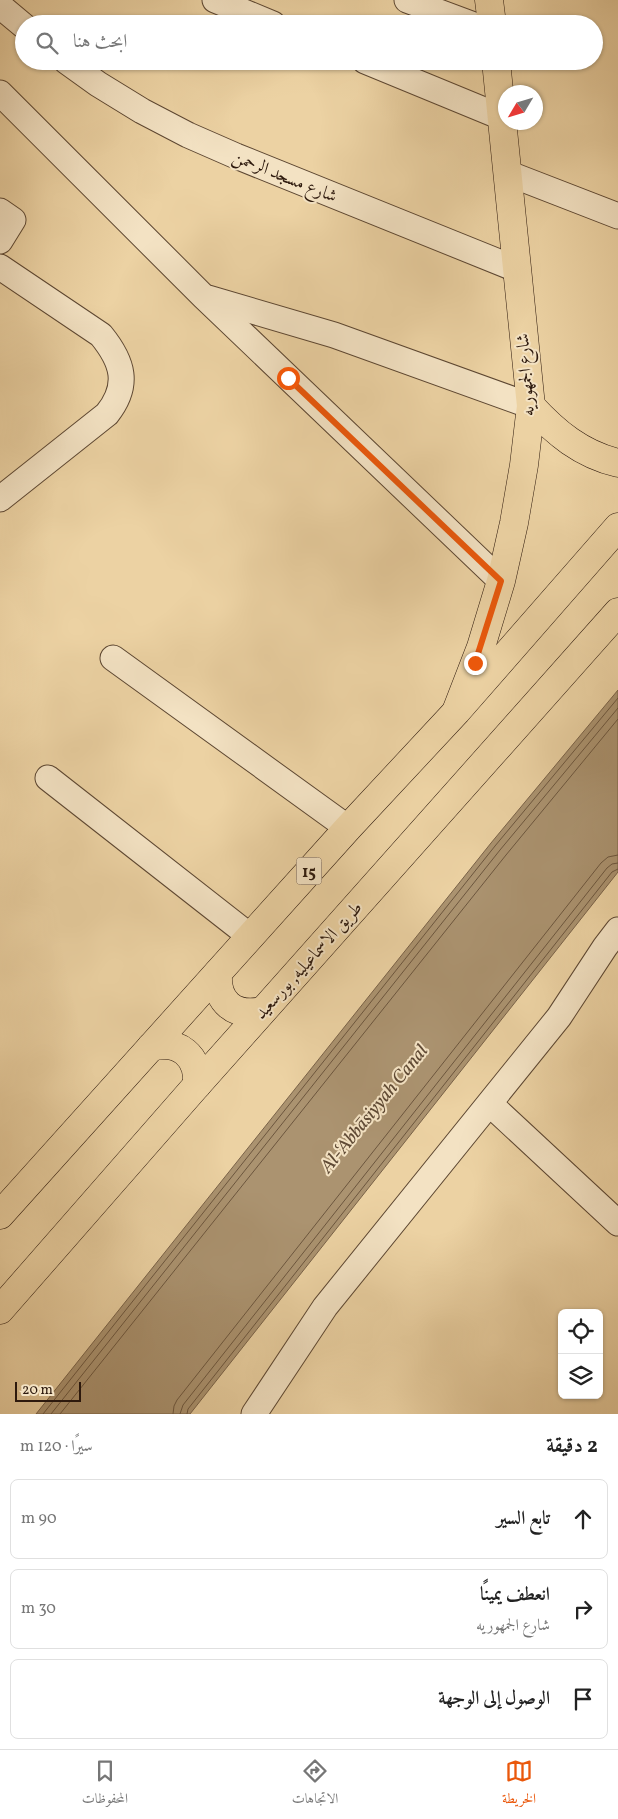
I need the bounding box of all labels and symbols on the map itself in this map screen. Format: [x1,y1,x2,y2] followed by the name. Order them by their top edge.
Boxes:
[498,85,543,130] north arrow
[228,145,341,211] street label: شارع مسجد الرحمن
[511,332,543,417] street label: شارع الجمهوريه
[277,367,300,390] route start
[464,652,487,675] route end
[296,858,322,884] road number: 15
[249,896,369,1026] street label: طريق الاسماعيليه, بورسعيد
[314,1039,435,1180] water label: Al-ʿAbbāsiyyah Canal
[15,1379,81,1402] scale bar

